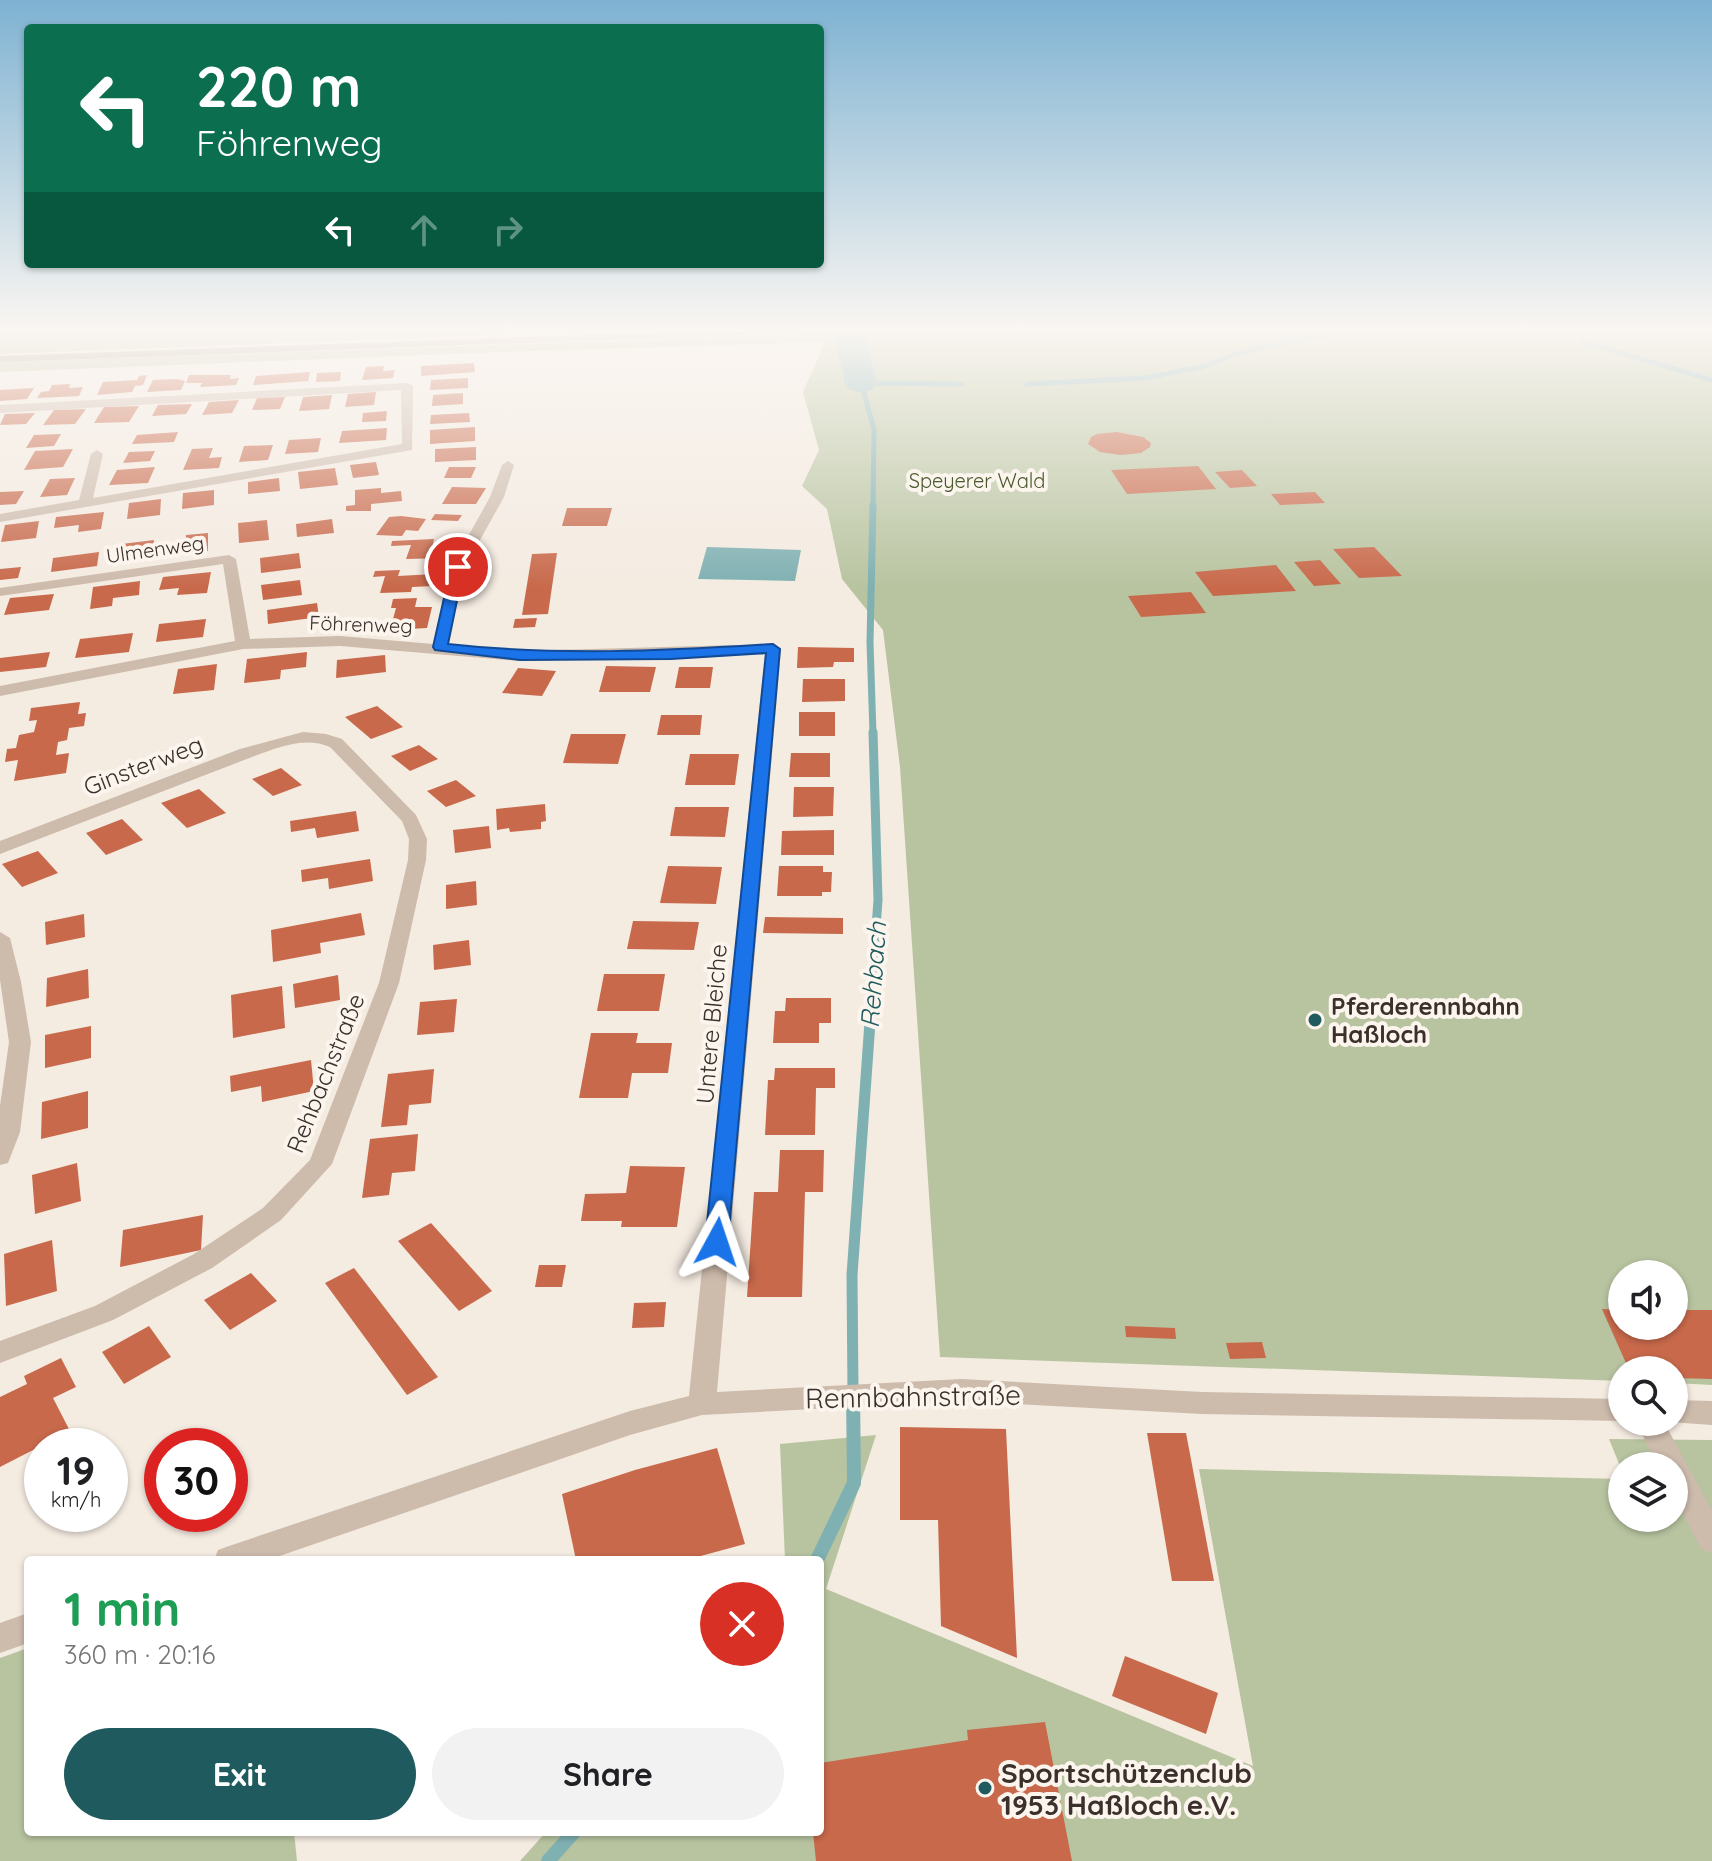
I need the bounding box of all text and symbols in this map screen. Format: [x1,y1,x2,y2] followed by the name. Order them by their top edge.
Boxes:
[196,51,361,121] text: 220 m
[64,56,168,160] icon: left
[196,120,382,165] text: Föhrenweg
[318,208,362,252] icon: left
[402,208,446,252] icon: ahead
[486,208,530,252] icon: right
[909,468,1045,493] park label: Speyerer Wald
[104,530,206,568] street label: Ulmenweg
[424,533,492,601] pin
[436,545,480,589] icon: arrive
[309,610,413,638] street label: Föhrenweg
[79,729,207,801] street label: Ginsterweg
[853,920,893,1029] water label: Rehbach
[689,943,733,1105] street label: Untere Bleiche
[279,989,371,1157] street label: Rehbachstraße
[1331,991,1520,1049] place label: Pferderennbahn Haßloch
[1306,1011,1324,1029] marker: Pferderennbahn Haßloch
[675,1200,759,1284] position arrow
[1608,1260,1688,1532] map controls
[1608,1260,1688,1340] button: sound
[1608,1356,1688,1436] button: search
[805,1377,1021,1415] street label: Rennbahnstraße
[144,1428,248,1532] speed limit sign: 30
[57,1445,95,1495] text: 19
[1608,1452,1688,1532] button: layers
[51,1487,101,1512] text: km/h
[64,1578,180,1638] text: 1 min
[700,1582,784,1666] button: close
[64,1638,216,1671] text: 360 m · 20:16
[64,1728,416,1820] button: Exit
[432,1728,784,1820] button: Share
[1001,1755,1252,1822] place label: Sportschützenclub 1953 Haßloch e.V.
[976,1779,994,1797] marker: Sportschützenclub 1953 Haßloch e.V.

